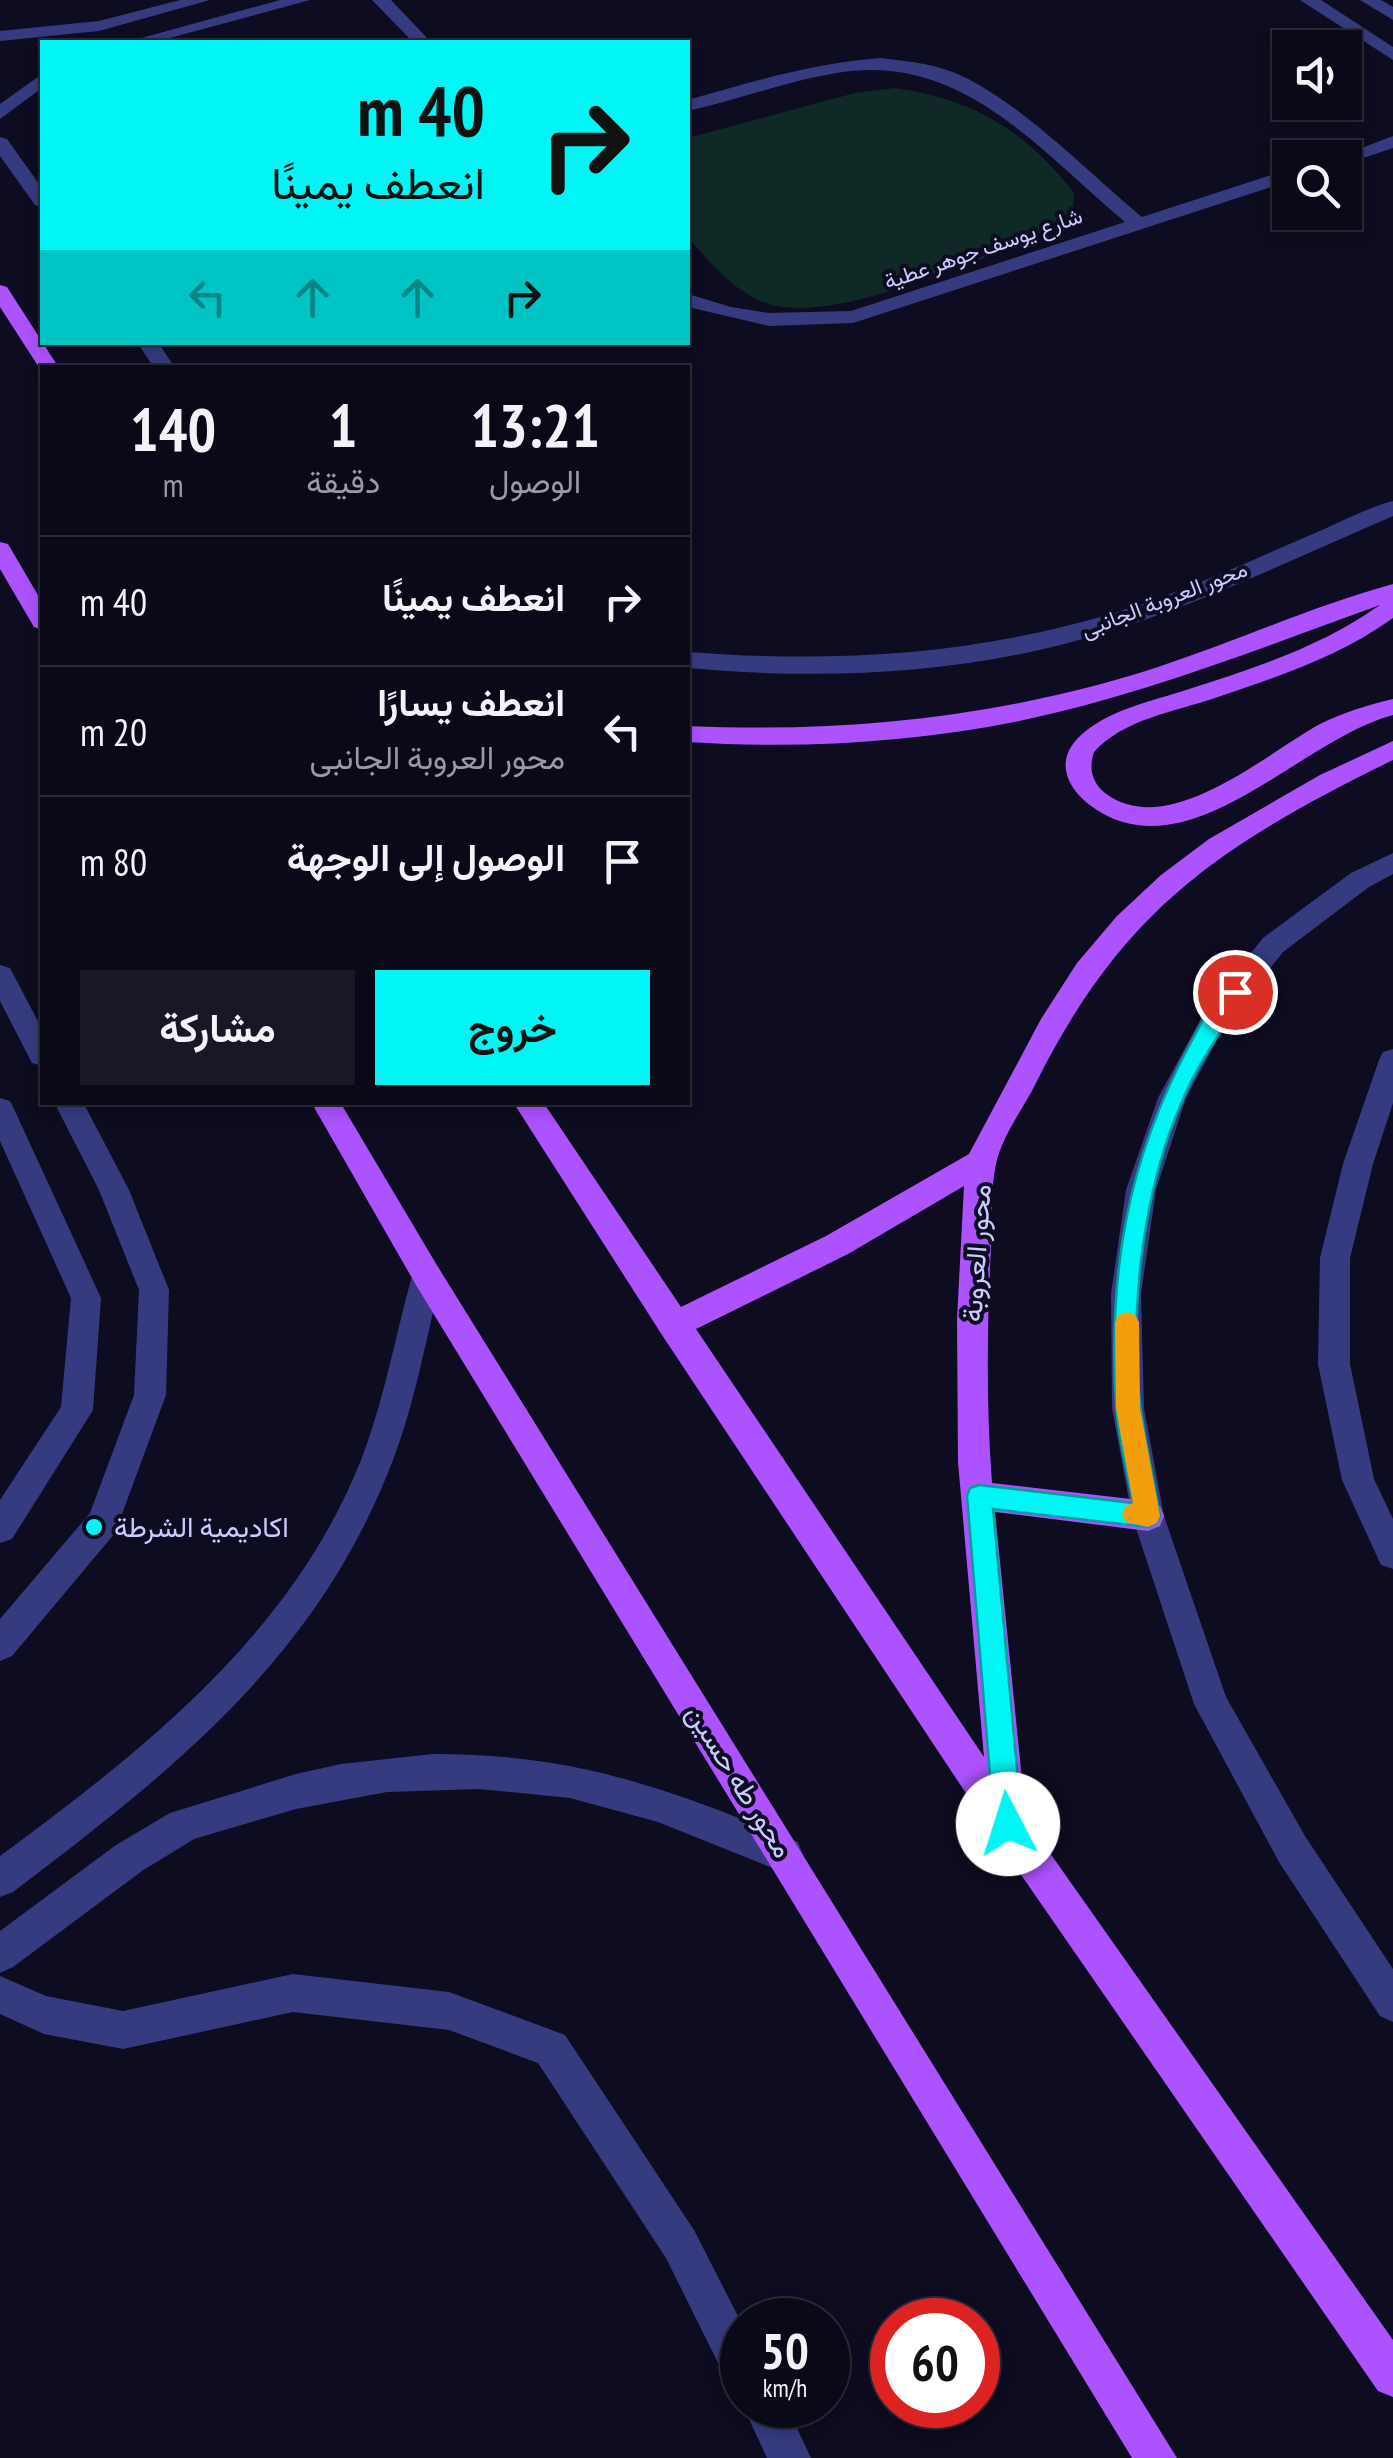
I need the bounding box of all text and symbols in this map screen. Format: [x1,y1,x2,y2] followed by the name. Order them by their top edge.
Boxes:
[1272,30,1362,230] map controls
[1272,30,1362,120] button: sound
[357,65,485,155] text: 40 m
[520,80,650,210] icon: right
[1272,140,1362,230] button: search
[271,153,485,211] text: انعطف يمينًا
[880,201,1086,296] street label: شارع يوسف جوهر عطية
[180,270,235,325] icon: left
[285,270,340,325] icon: ahead
[390,270,445,325] icon: ahead
[495,270,550,325] icon: right
[329,386,358,464] text: 1
[470,386,600,464] text: 13:21
[130,390,216,468] text: 140
[306,460,380,502] text: دقيقة
[489,460,581,502] text: الوصول
[163,464,184,506] text: m
[1077,554,1251,644] street label: محور العروبة الجانبى
[382,572,565,621] text: انعطف يمينًا
[595,574,650,629] icon: right
[80,577,147,626] text: 40 m
[377,677,565,726] text: انعطف يسارًا
[595,704,650,759] icon: left
[80,707,147,756] text: 20 m
[309,736,565,778] text: محور العروبة الجانبى
[287,832,565,881] text: الوصول إلى الوجهة
[595,834,650,889] icon: arrive
[80,837,147,886] text: 80 m
[1193,950,1278,1035] pin
[1208,965,1263,1020] icon: arrive
[80,970,355,1085] button: مشاركة
[375,970,650,1085] button: خروج
[952,1183,999,1323] street label: محور العروبة
[114,1508,289,1545] place label: اكاديمية الشرطة
[83,1516,105,1538] marker: اكاديمية الشرطة
[679,1697,802,1864] street label: محور طه حسين
[956,1772,1060,1876] position arrow
[870,2298,1000,2428] speed limit sign: 60
[761,2318,809,2383] text: 50
[763,2372,807,2404] text: km/h

